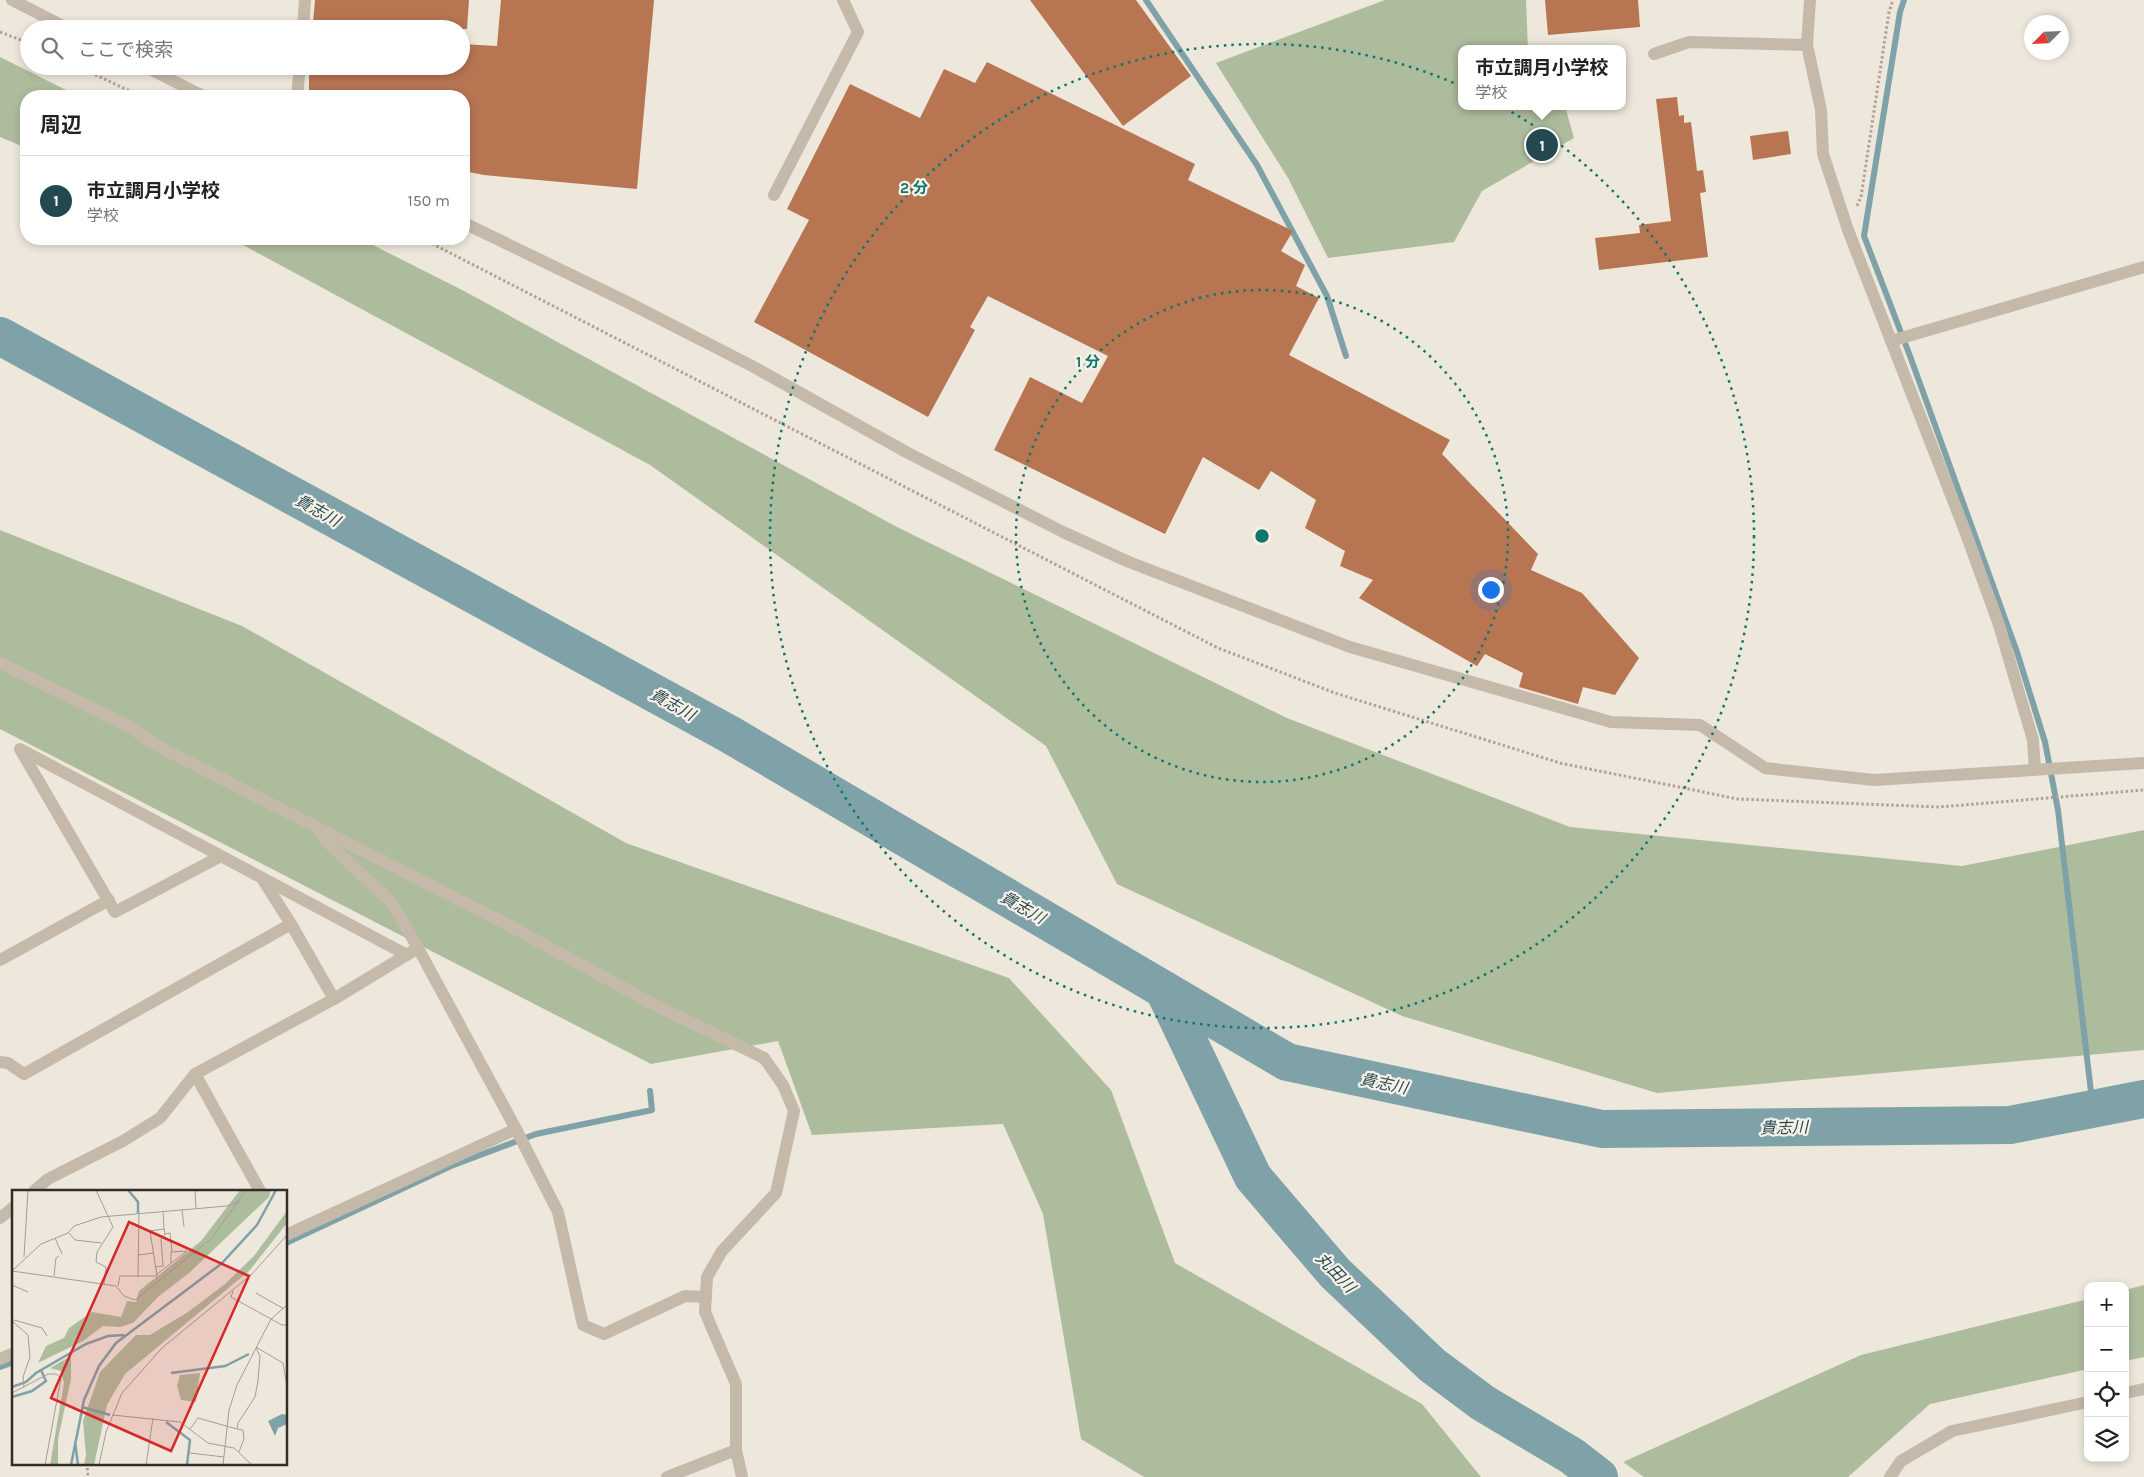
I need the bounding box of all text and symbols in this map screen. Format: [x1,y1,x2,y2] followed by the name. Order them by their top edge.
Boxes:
[2024,15,2069,60] north arrow
[20,20,470,75] search box
[38,34,66,62] icon: search
[78,39,173,61] text: ここで検索
[1458,45,1626,110] popup
[1475,57,1609,79] text: 市立調月小学校
[1475,83,1508,102] text: 学校
[40,113,82,137] text: 周辺
[1526,126,1558,164] pin: 1
[900,179,928,197] text: 2 分
[87,180,220,202] text: 市立調月小学校
[53,191,59,210] text: 1
[407,191,450,210] text: 150 m
[87,206,119,225] text: 学校
[1076,353,1100,371] text: 1 分
[292,490,345,531] water label: 貴志川
[1253,527,1271,545] centre of rings
[1478,577,1504,603] your location
[647,684,700,725] water label: 貴志川
[997,887,1050,929] water label: 貴志川
[1358,1069,1411,1098] water label: 貴志川
[1760,1118,1810,1137] water label: 貴志川
[12,1190,288,1464] inset map
[1312,1248,1361,1298] water label: 丸田川
[2084,1282,2129,1462] map controls
[2084,1282,2129,1327] button: +
[2084,1327,2129,1372] button: −
[2084,1372,2129,1417] button: locate
[2084,1417,2129,1462] button: layers

